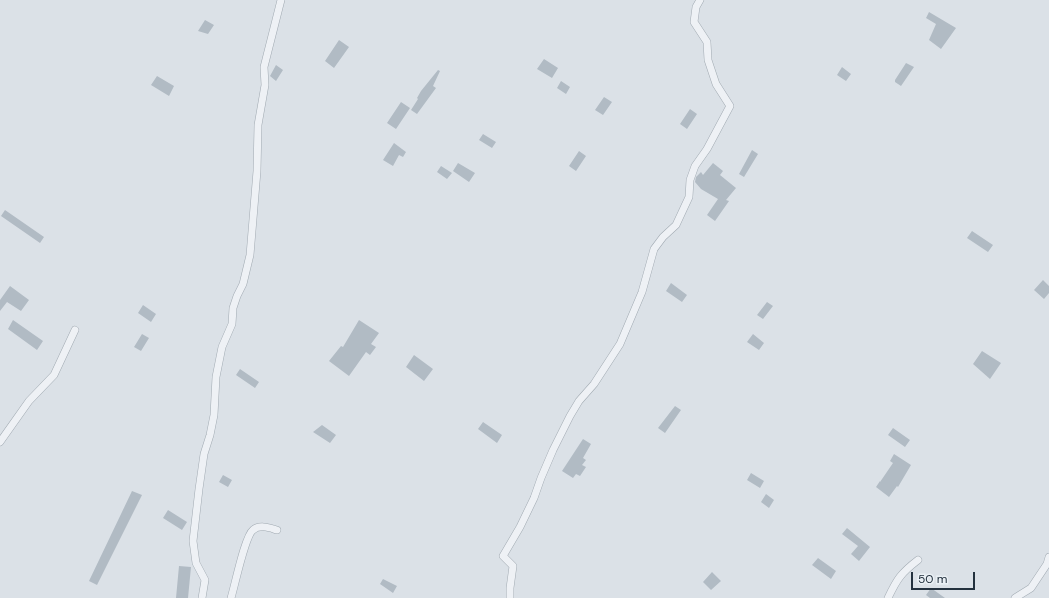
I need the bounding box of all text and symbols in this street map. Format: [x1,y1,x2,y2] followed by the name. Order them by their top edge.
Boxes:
[913,564,977,590] scale bar
[918,571,947,587] text: 50 m

